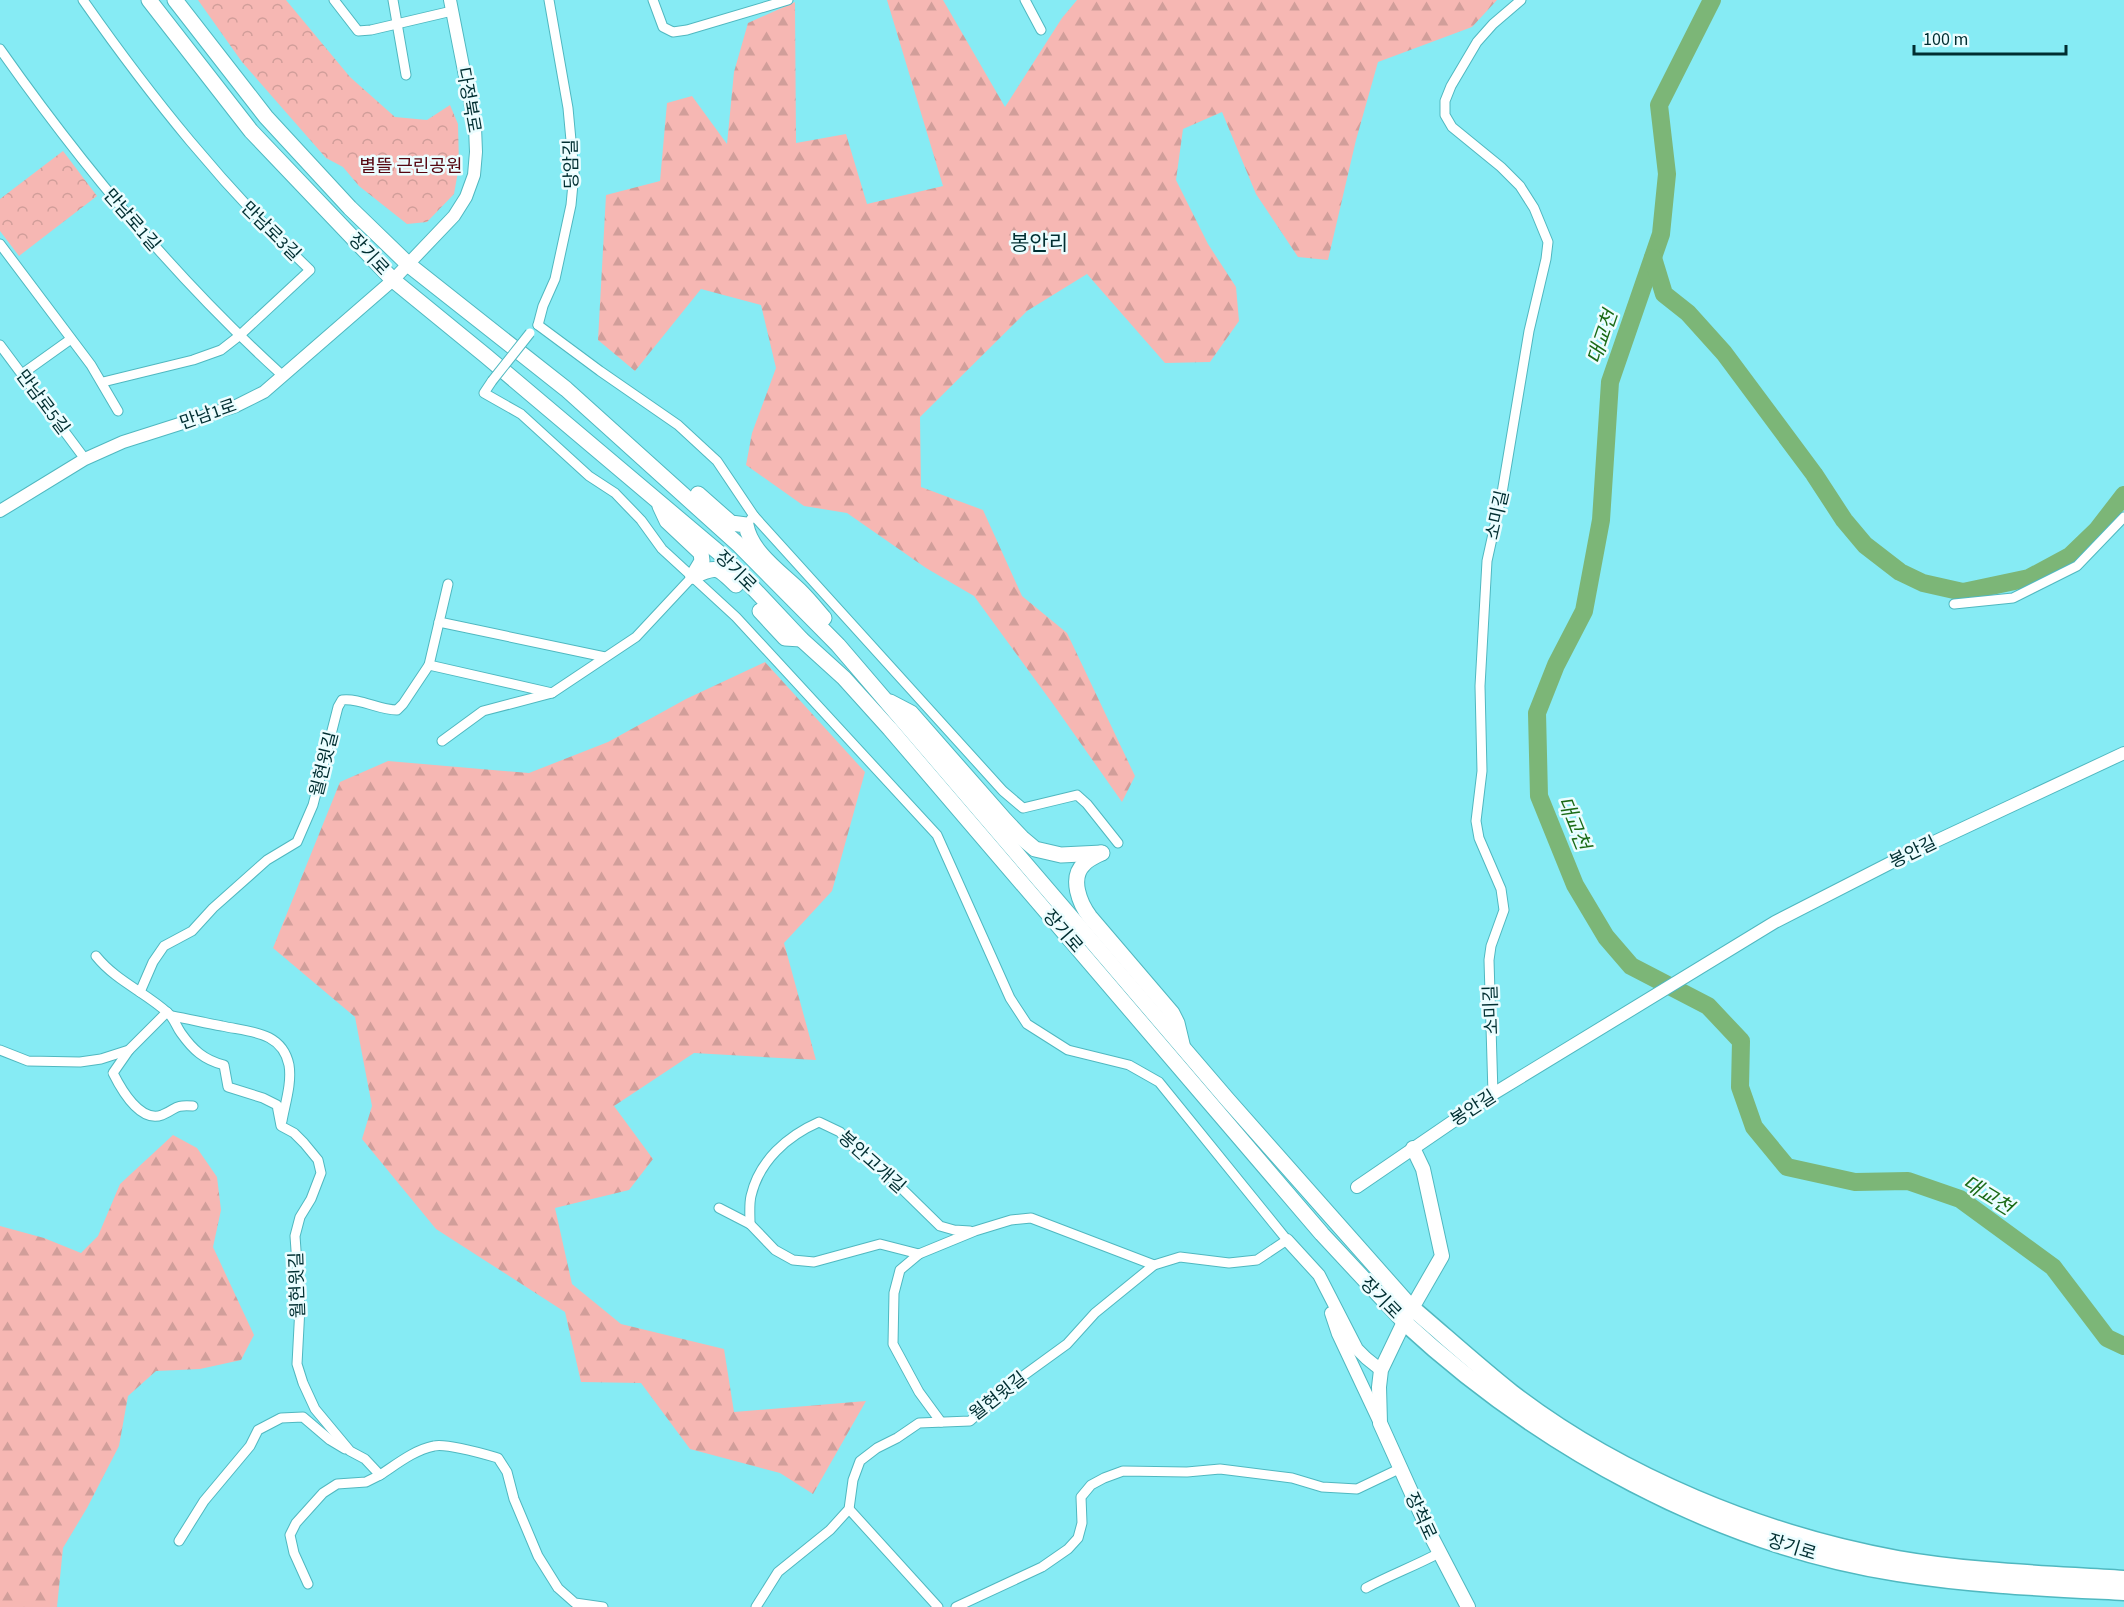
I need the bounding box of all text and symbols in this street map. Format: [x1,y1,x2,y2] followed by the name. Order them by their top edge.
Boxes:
[1914,18,2066,56] scale bar
[1923,27,1968,52] text: 100 m
[450,65,487,135] street label: 다정북로
[559,139,584,189] street label: 당암길
[360,154,462,179] park label: 별뜰 근린공원
[98,184,166,257] street label: 만남로1길
[235,196,306,267] street label: 만남로3길
[343,228,395,281] street label: 장기로
[1010,228,1068,258] district label: 봉안리
[1581,304,1626,368] water label: 대교천
[10,365,75,440] street label: 만남로5길
[176,393,240,436] street label: 만남1로
[1480,488,1515,542] street label: 소미길
[709,545,762,598] street label: 장기로
[304,729,345,799] street label: 월현윗길
[1550,793,1597,857] water label: 대교천
[1885,830,1941,875] street label: 봉안길
[1037,904,1088,958] street label: 장기로
[1478,985,1505,1035] street label: 소미길
[1446,1084,1501,1132] street label: 봉안길
[833,1125,911,1199] street label: 봉안고개길
[1957,1169,2020,1224] water label: 대교천
[284,1251,311,1319] street label: 월현윗길
[1354,1272,1407,1325] street label: 장기로
[965,1366,1032,1427] street label: 월현윗길
[1399,1488,1442,1544] street label: 장척로
[1764,1528,1819,1567] street label: 장기로

